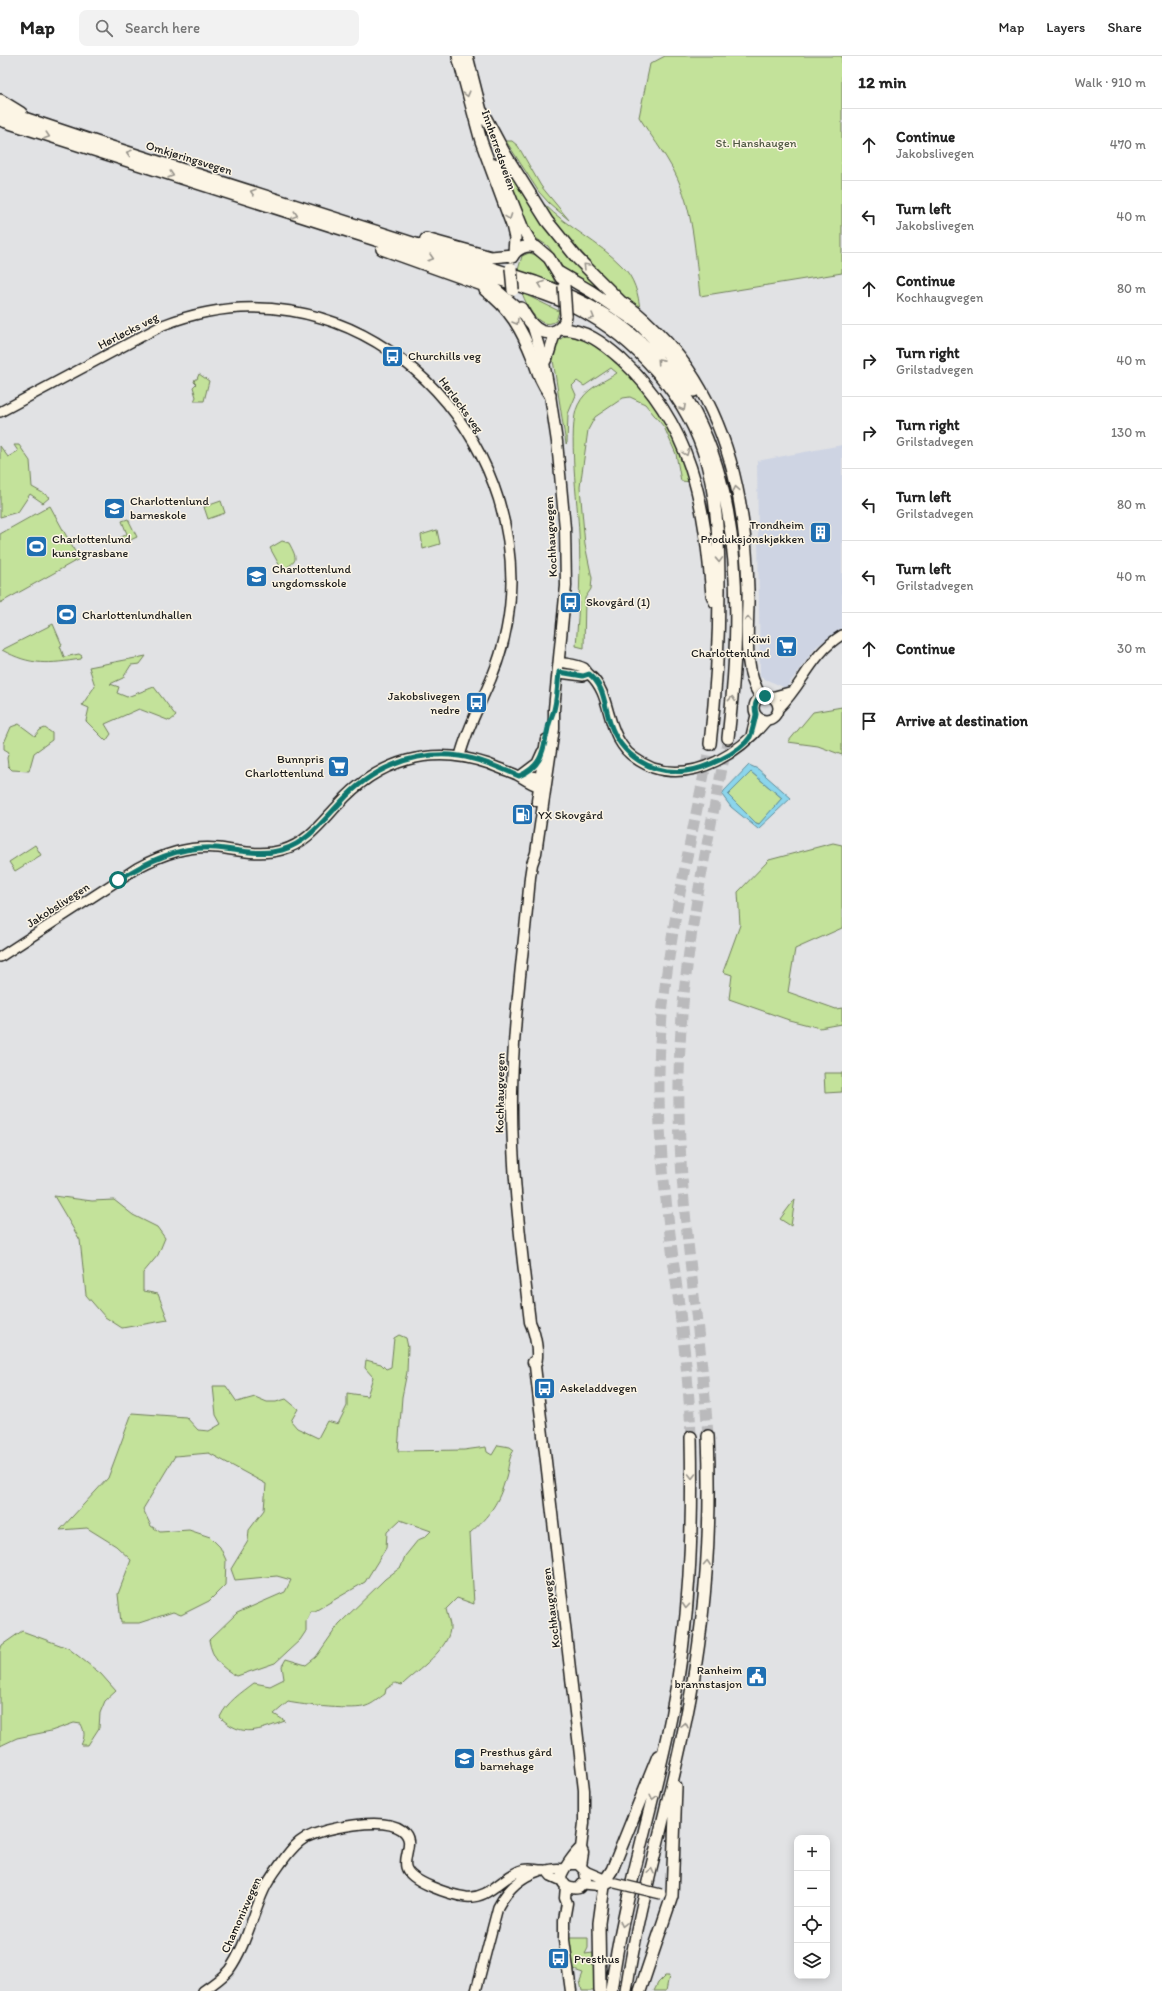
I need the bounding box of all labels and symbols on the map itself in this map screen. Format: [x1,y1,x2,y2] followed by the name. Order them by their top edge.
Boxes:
[462,90,471,97] one-way arrow
[479,108,519,192] street label: Innherredsveien
[43,131,50,140] one-way arrow
[716,136,797,150] park label: St. Hanshaugen
[144,138,234,178] street label: Omkjøringsvegen
[126,149,133,158] one-way arrow
[167,171,174,179] one-way arrow
[250,188,257,197] one-way arrow
[291,210,298,219] one-way arrow
[504,213,512,220] one-way arrow
[428,253,435,262] one-way arrow
[583,263,591,271] one-way arrow
[537,281,544,289] one-way arrow
[95,309,161,352] street label: Hørløcks veg
[588,312,595,320] one-way arrow
[511,318,518,325] one-way arrow
[380,343,406,369] bus stop icon: Churchills veg
[408,349,482,363] place label: Churchills veg
[658,359,665,366] one-way arrow
[436,374,487,437] street label: Hørløcks veg
[678,404,685,411] one-way arrow
[682,450,690,457] one-way arrow
[733,486,741,492] one-way arrow
[130,494,209,522] place label: Charlottenlund barneskole
[101,495,127,521] school or university icon: Charlottenlund barneskole
[542,496,560,578] street label: Kochhaugvegen
[700,518,804,546] place label: Trondheim Produksjonskjøkken
[807,519,833,545] building icon: Trondheim Produksjonskjøkken
[52,532,131,560] place label: Charlottenlund kunstgrasbane
[23,533,49,559] sports icon: Charlottenlund kunstgrasbane
[715,557,723,563] one-way arrow
[272,562,351,590] place label: Charlottenlund ungdomsskole
[244,563,270,589] school or university icon: Charlottenlund ungdomsskole
[558,589,584,615] bus stop icon: Skovgård (1)
[586,595,650,609] place label: Skovgård (1)
[53,602,79,628] sports icon: Charlottenlundhallen
[82,608,193,622] place label: Charlottenlundhallen
[744,616,752,622] one-way arrow
[691,632,770,660] place label: Kiwi Charlottenlund
[773,633,799,659] supermarket icon: Kiwi Charlottenlund
[756,687,774,705] route end
[388,689,460,717] place label: Jakobslivegen nedre
[463,690,489,716] bus stop icon: Jakobslivegen nedre
[728,696,737,702] one-way arrow
[245,752,324,780] place label: Bunnpris Charlottenlund
[326,753,352,779] supermarket icon: Bunnpris Charlottenlund
[509,802,535,828] fuel station icon: YX Skovgård
[538,808,604,822] place label: YX Skovgård
[109,871,127,889] route start
[24,879,92,931] street label: Jakobslivegen
[492,1052,508,1133] street label: Kochhaugvegen
[531,1375,557,1401] bus stop icon: Askeladdvegen
[560,1381,637,1395] place label: Askeladdvegen
[688,1473,696,1479] one-way arrow
[703,1560,712,1566] one-way arrow
[539,1567,563,1649] street label: Kochhaugvegen
[682,1603,691,1609] one-way arrow
[674,1663,742,1691] place label: Ranheim brannstasjon
[744,1664,770,1690] public building icon: Ranheim brannstasjon
[680,1722,688,1728] one-way arrow
[480,1745,552,1773] place label: Presthus gård barnehage
[452,1746,478,1772] school or university icon: Presthus gård barnehage
[649,1794,657,1800] one-way arrow
[646,1867,654,1874] one-way arrow
[218,1875,264,1955] street label: Chamonixvegen
[620,1921,628,1927] one-way arrow
[546,1946,572,1972] bus stop icon: Presthus
[574,1952,620,1966] place label: Presthus

